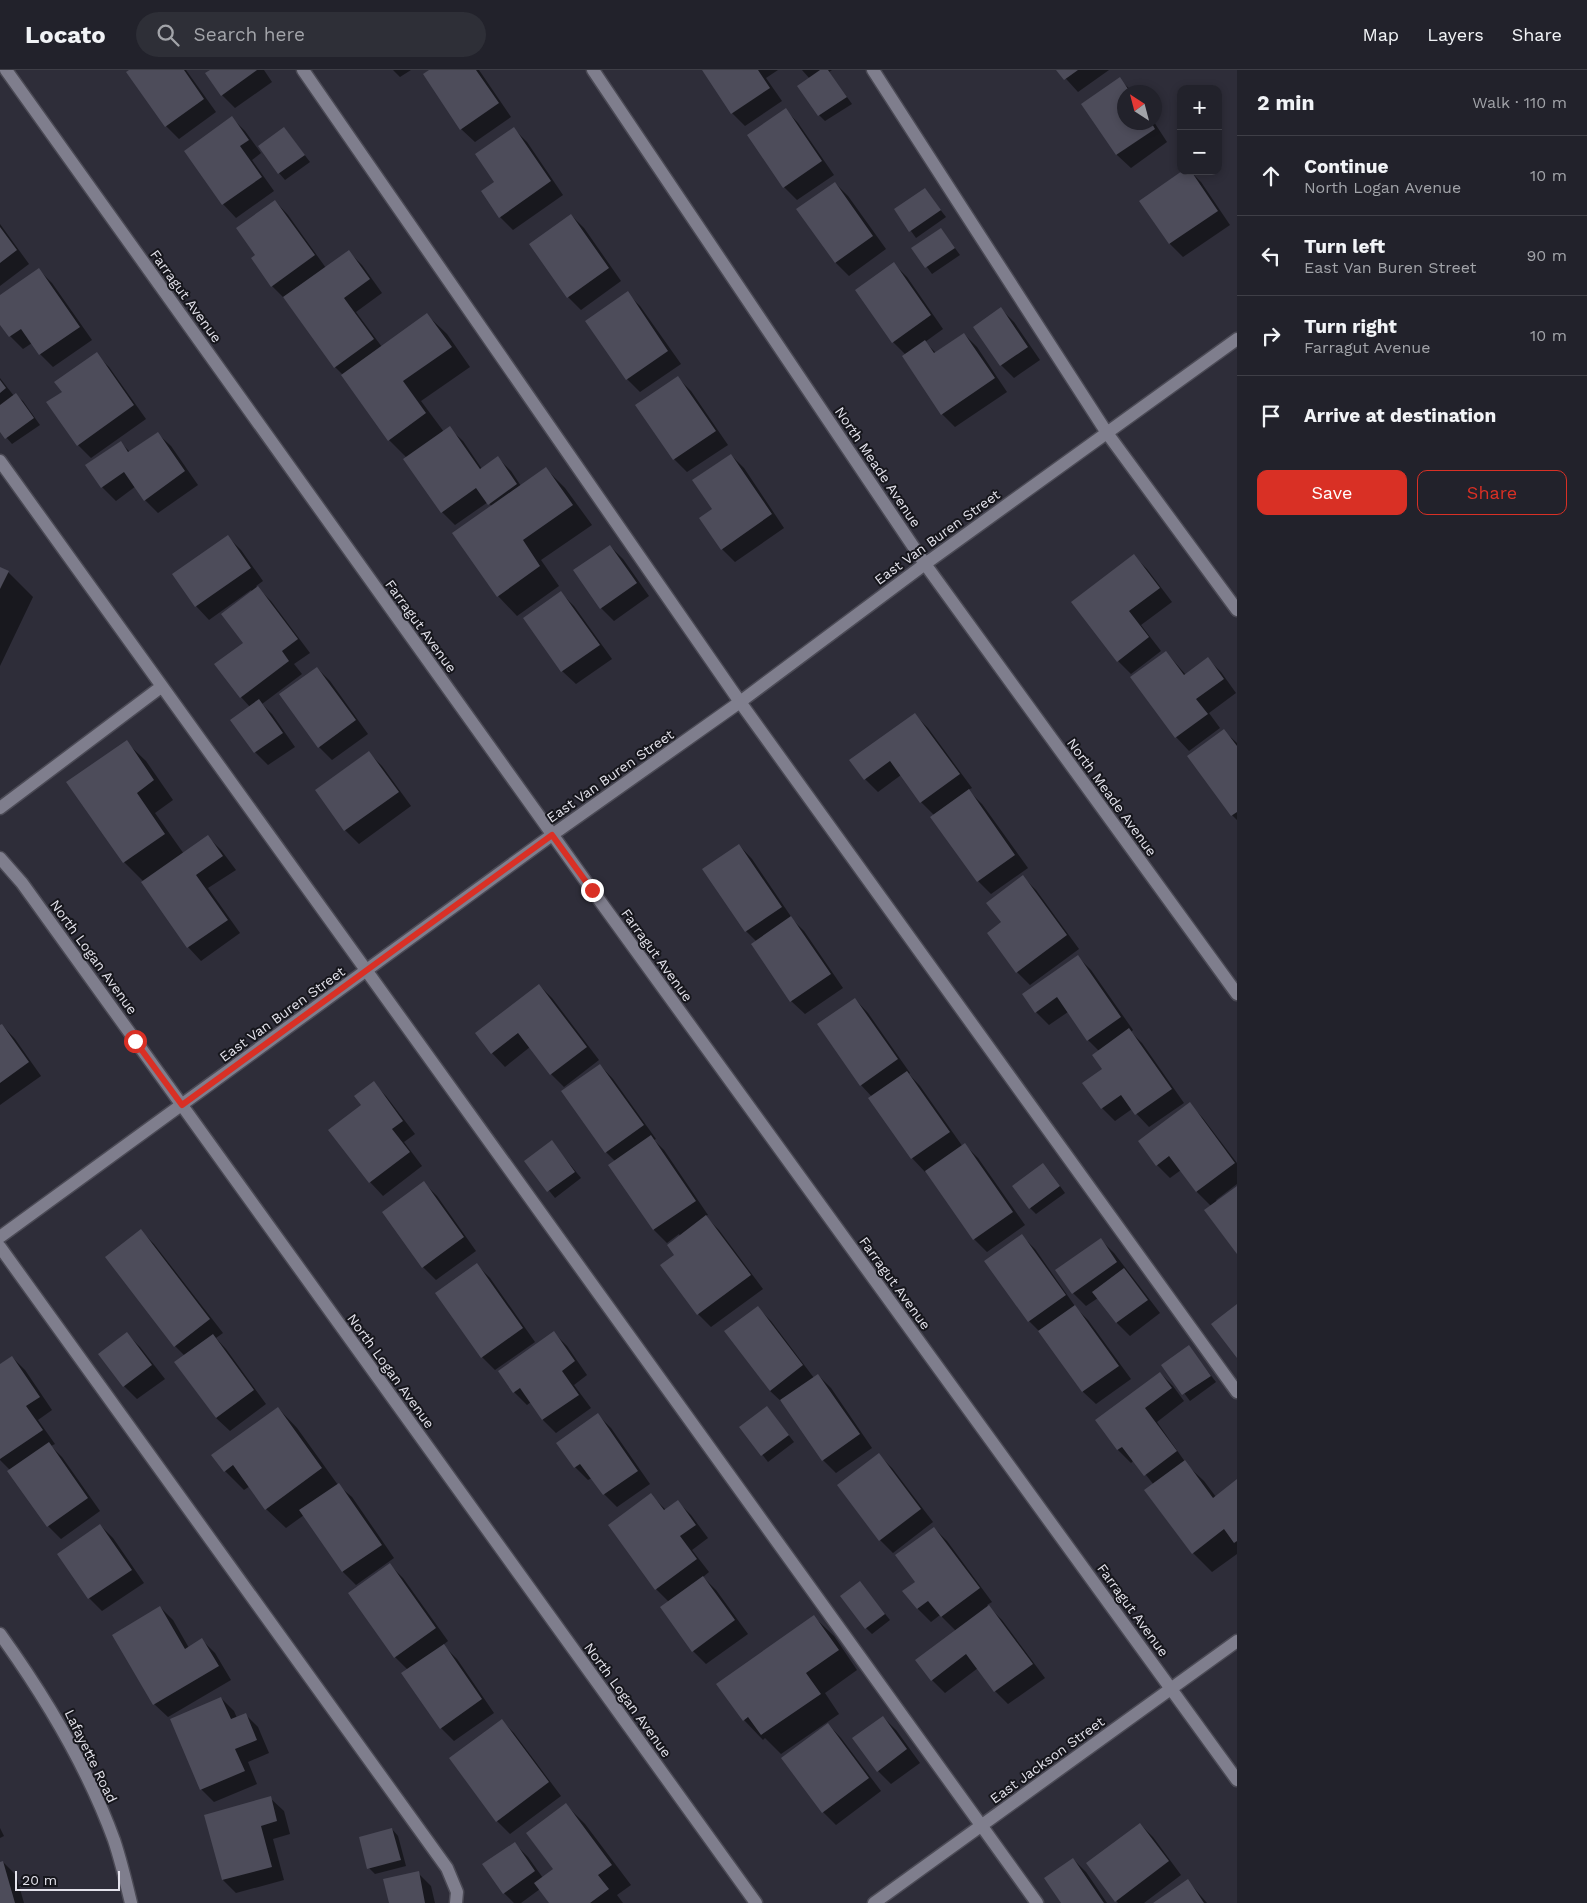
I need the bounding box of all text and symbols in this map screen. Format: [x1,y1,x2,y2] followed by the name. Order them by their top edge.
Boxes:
[136,12,486,57] search box
[25,21,106,49] text: Locato
[154,21,182,49] icon: search
[194,23,305,46] text: Search here
[1362,24,1399,45] text: Map
[1427,24,1484,45] text: Layers
[1512,24,1562,45] text: Share
[1117,85,1162,130] north arrow
[1177,85,1222,175] map controls
[1177,85,1222,130] button: +
[1257,90,1314,115] text: 2 min
[1472,93,1567,112] text: Walk · 110 m
[1177,130,1222,175] button: −
[1304,155,1388,178] text: Continue
[1257,162,1285,190] icon: ahead
[1530,166,1567,185] text: 10 m
[1304,178,1461,197] text: North Logan Avenue
[1304,235,1385,258] text: Turn left
[1257,242,1285,270] icon: left
[1526,246,1567,265] text: 90 m
[147,247,225,345] street label: Farragut Avenue
[1304,258,1476,277] text: East Van Buren Street
[1304,315,1397,338] text: Turn right
[1257,322,1285,350] icon: right
[1530,326,1567,345] text: 10 m
[1304,338,1430,357] text: Farragut Avenue
[1257,402,1285,430] icon: arrive
[832,404,924,530] street label: North Meade Avenue
[1304,404,1496,427] text: Arrive at destination
[1257,470,1407,515] button: Save
[1417,470,1567,515] button: Share
[871,486,1003,588] street label: East Van Buren Street
[382,577,460,675] street label: Farragut Avenue
[544,726,677,826] street label: East Van Buren Street
[1064,735,1160,859] street label: North Meade Avenue
[581,879,604,902] route end
[47,897,141,1017] street label: North Logan Avenue
[618,906,696,1004] street label: Farragut Avenue
[216,963,348,1065] street label: East Van Buren Street
[124,1030,147,1053] route start
[856,1234,934,1332] street label: Farragut Avenue
[344,1311,438,1431] street label: North Logan Avenue
[1094,1561,1172,1659] street label: Farragut Avenue
[581,1640,675,1760] street label: North Logan Avenue
[62,1707,120,1805] street label: Lafayette Road
[987,1713,1107,1807] street label: East Jackson Street
[15,1868,120,1891] scale bar
[22,1872,57,1888] text: 20 m

